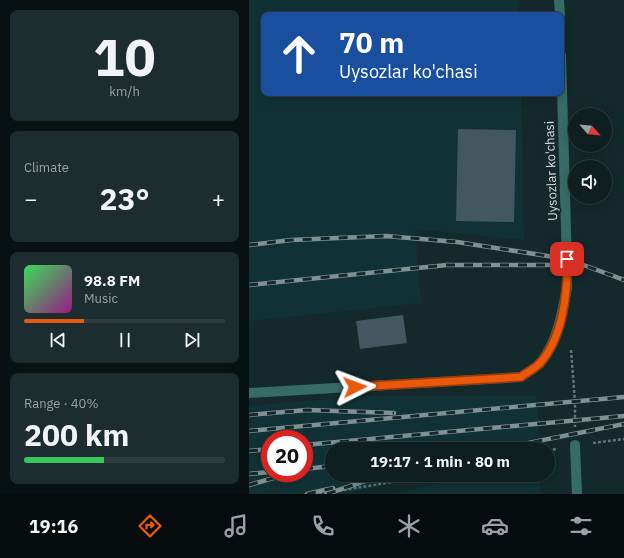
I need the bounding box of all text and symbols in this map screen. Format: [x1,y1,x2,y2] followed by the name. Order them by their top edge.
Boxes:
[93,23,156,90] text: 10
[339,24,404,61] text: 70 m
[273,28,325,80] icon: ahead
[339,60,478,83] text: Uysozlar ko'chasi
[109,83,140,100] text: km/h
[568,108,612,152] north arrow
[568,108,612,204] map controls
[541,121,561,221] street label: Uysozlar ko'chasi
[24,159,69,176] text: Climate
[568,160,612,204] button: sound
[99,179,150,218] text: 23°
[24,184,37,213] text: −
[212,184,225,213] text: +
[550,242,584,276] pin
[556,248,578,270] icon: arrive
[84,271,140,290] text: 98.8 FM
[84,290,118,307] text: Music
[47,329,69,351] icon: previous
[114,329,136,351] icon: pause
[181,329,203,351] icon: next
[334,366,376,408] position arrow
[24,395,98,412] text: Range · 40%
[24,415,129,454] text: 200 km
[261,430,313,482] speed limit sign: 20
[370,452,510,471] text: 19:17 · 1 min · 80 m
[136,512,164,540] icon: directions
[222,512,250,540] icon: music
[309,512,337,540] icon: phone
[395,512,423,540] icon: climate
[481,512,509,540] icon: car
[567,512,595,540] icon: filters
[29,515,78,538] text: 19:16

